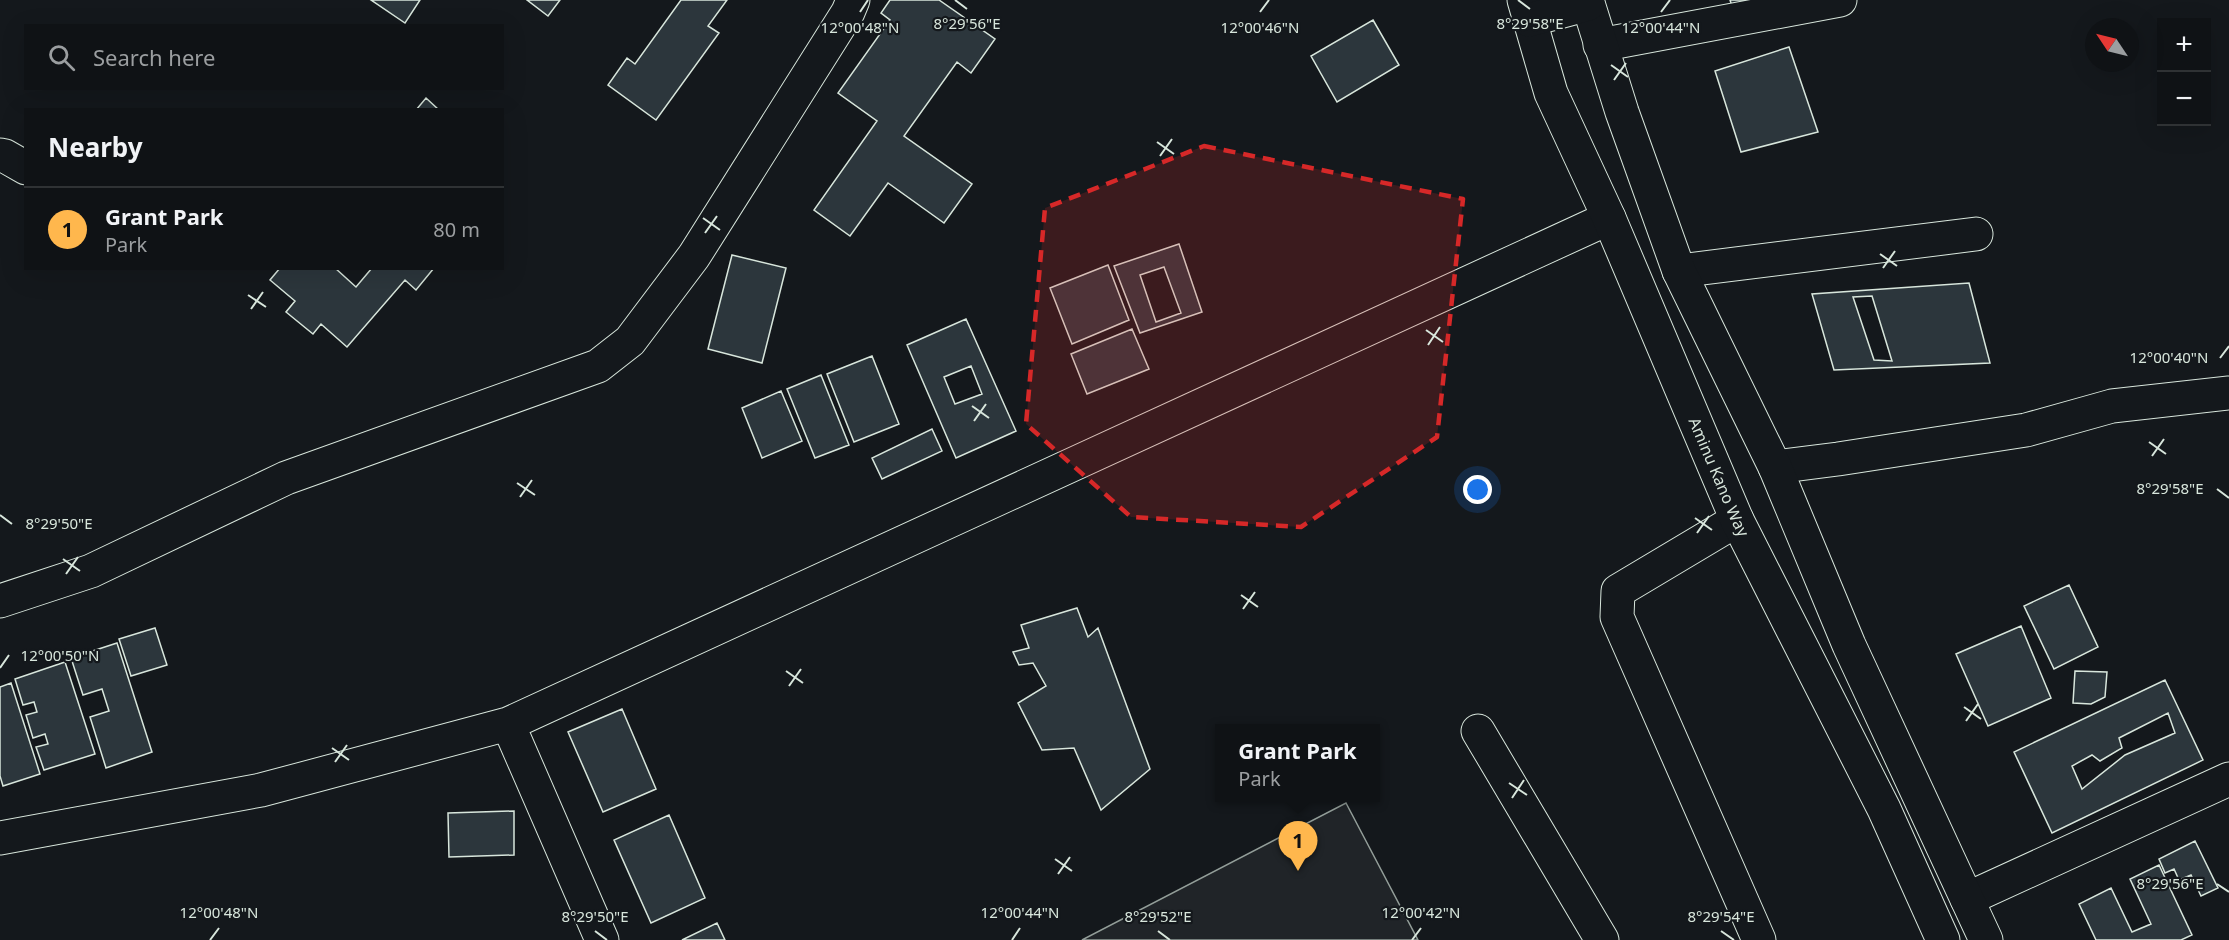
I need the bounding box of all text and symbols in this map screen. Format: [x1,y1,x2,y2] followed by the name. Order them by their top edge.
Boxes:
[933,13,1001,33] text: 8°29'56"E
[1496,13,1564,33] text: 8°29'58"E
[821,17,899,37] text: 12°00'48"N
[1221,17,1299,37] text: 12°00'46"N
[1622,17,1700,37] text: 12°00'44"N
[2085,18,2139,72] north arrow
[2157,18,2211,126] map controls
[2157,18,2211,72] button: +
[24,24,504,90] search box
[45,41,78,74] icon: search
[93,42,215,72] text: Search here
[2157,72,2211,126] button: −
[48,129,143,165] text: Nearby
[105,201,223,231] text: Grant Park
[62,216,73,243] text: 1
[433,216,480,243] text: 80 m
[105,231,147,258] text: Park
[2130,347,2208,367] text: 12°00'40"N
[1684,414,1755,541] street label: Aminu Kano Way
[1463,475,1492,504] your location
[2136,478,2204,498] text: 8°29'58"E
[25,513,93,533] text: 8°29'50"E
[21,645,99,665] text: 12°00'50"N
[1215,724,1380,802] popup
[1238,735,1357,765] text: Grant Park
[1238,765,1281,792] text: Park
[1278,822,1318,871] pin: 1
[2136,873,2204,893] text: 8°29'56"E
[180,902,258,922] text: 12°00'48"N
[981,902,1059,922] text: 12°00'44"N
[1382,902,1460,922] text: 12°00'42"N
[561,906,629,926] text: 8°29'50"E
[1124,906,1192,926] text: 8°29'52"E
[1687,906,1755,926] text: 8°29'54"E

